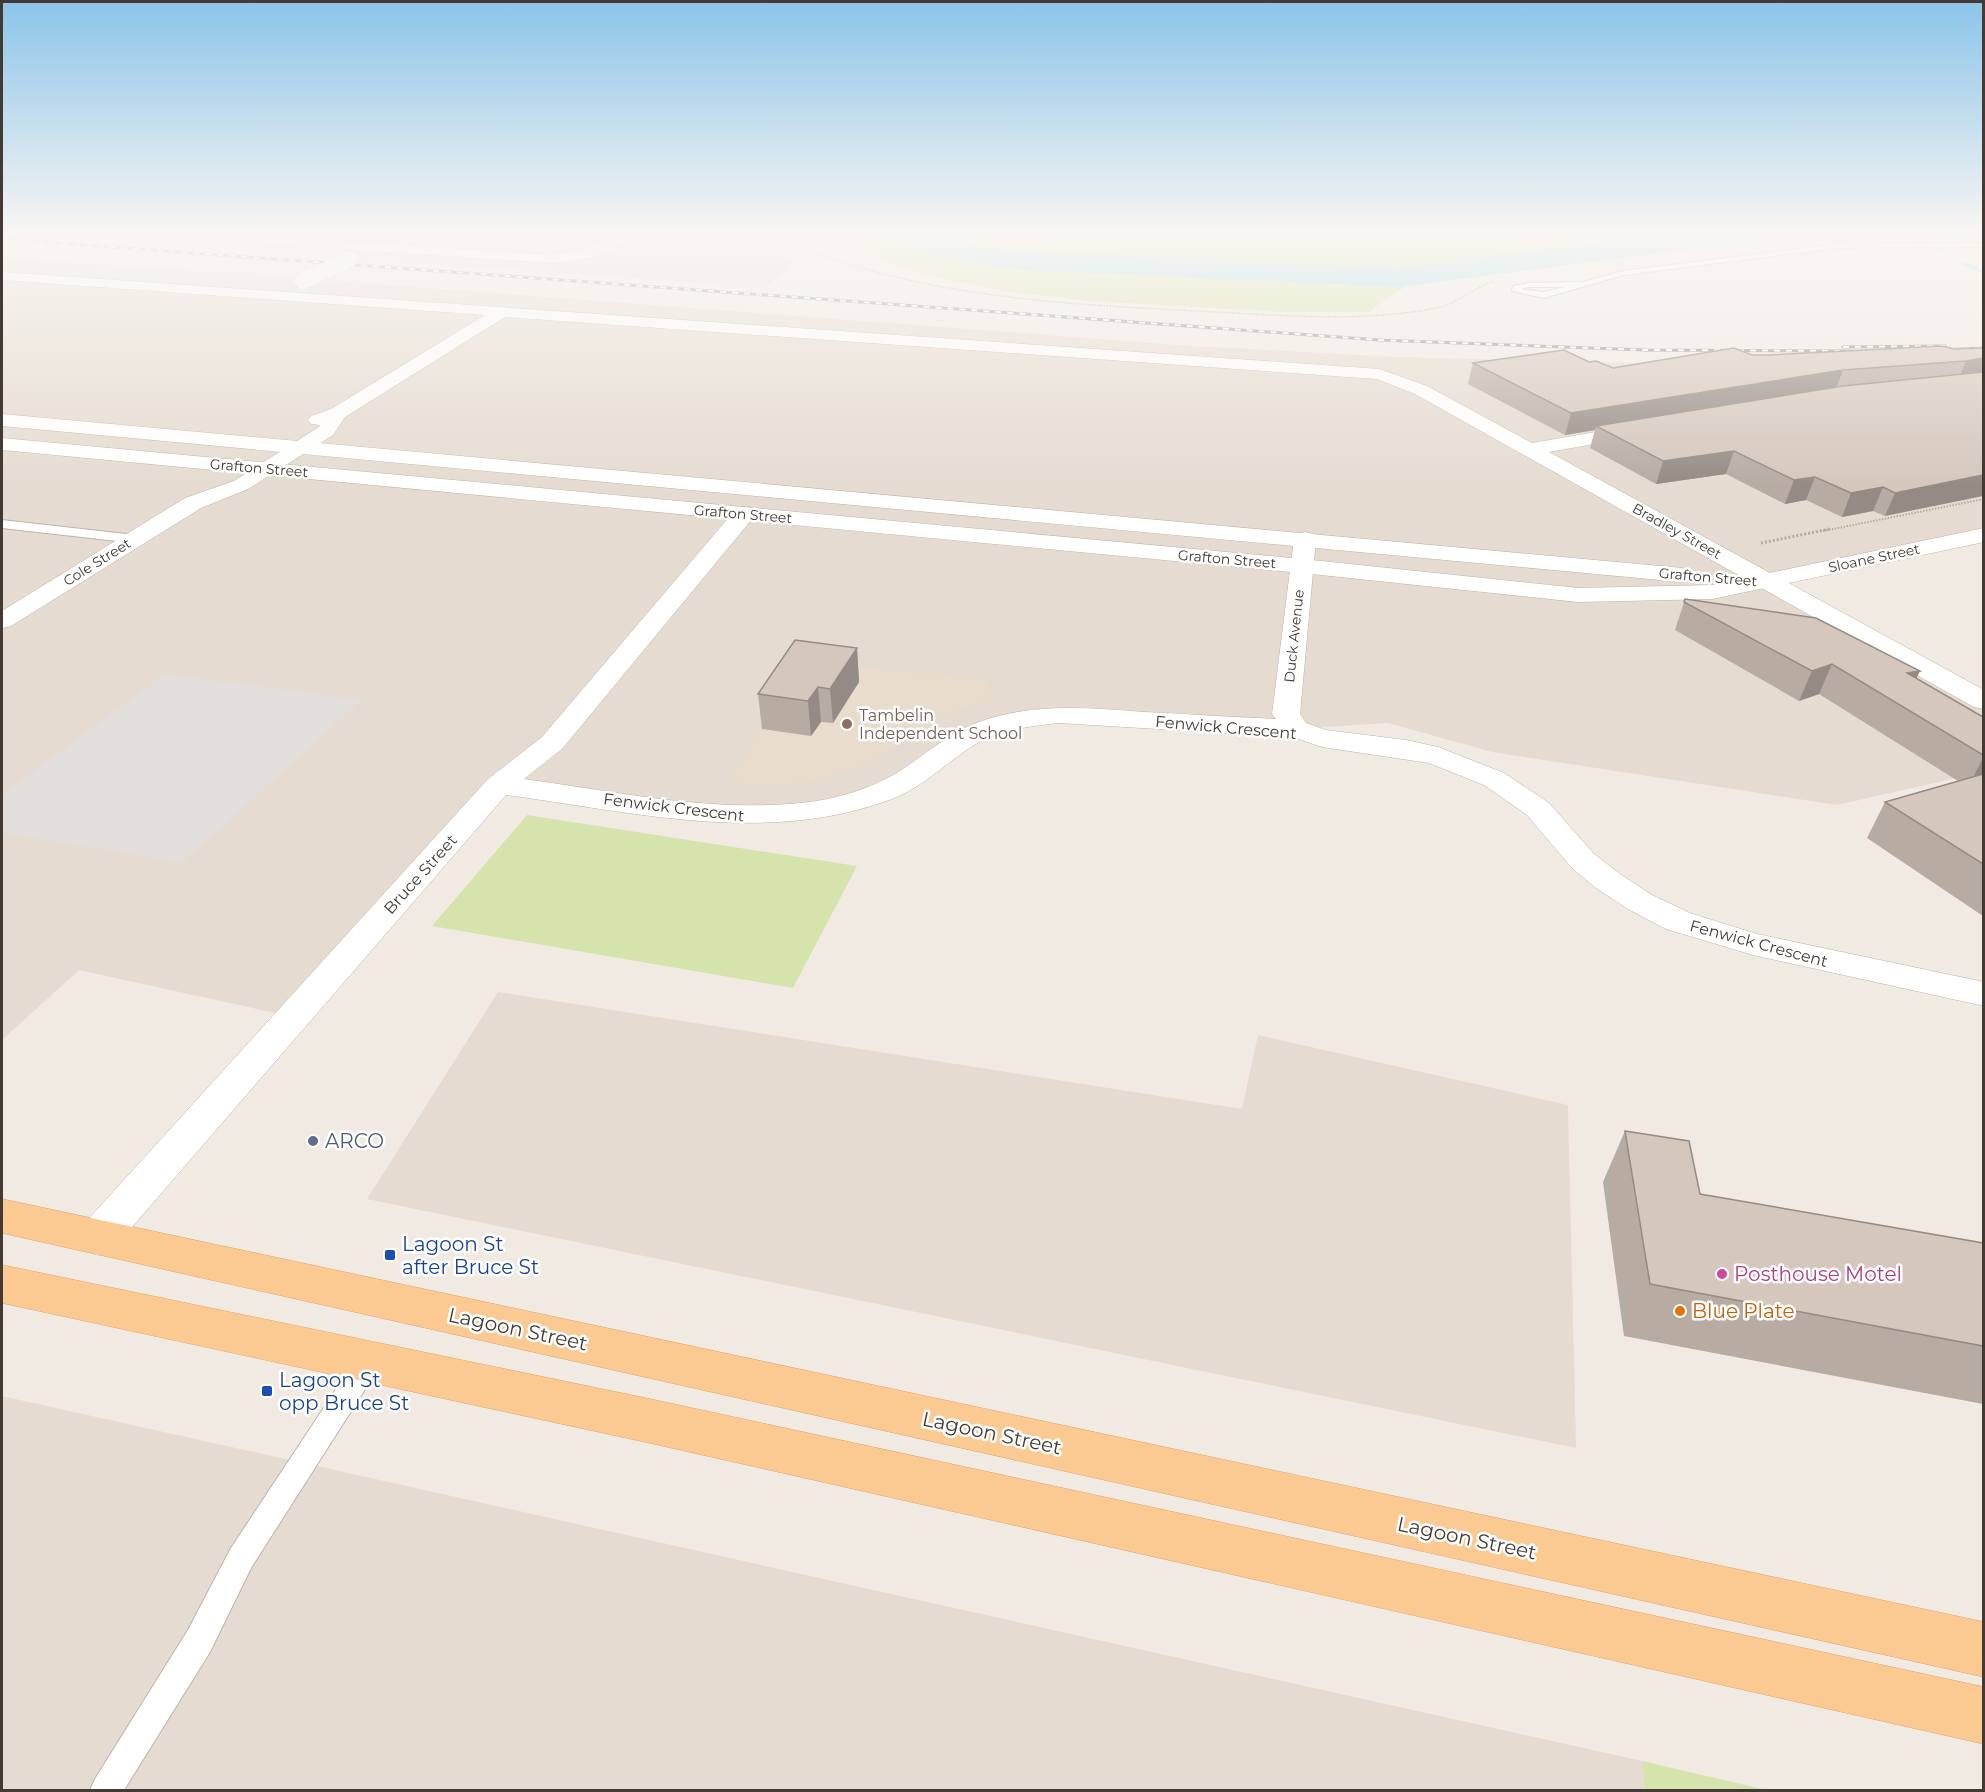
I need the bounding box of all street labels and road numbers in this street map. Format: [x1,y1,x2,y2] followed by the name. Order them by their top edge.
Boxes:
[209,455,309,481] street label: Grafton Street
[1629,499,1725,563] street label: Bradley Street
[693,501,793,527] street label: Grafton Street
[60,534,135,590] street label: Cole Street
[1827,539,1922,577] street label: Sloane Street
[1177,546,1277,572] street label: Grafton Street
[1658,564,1758,590] street label: Grafton Street
[1280,589,1308,683] street label: Duck Avenue
[1154,712,1298,743] street label: Fenwick Crescent
[602,789,746,826] street label: Fenwick Crescent
[380,830,461,918] street label: Bruce Street
[1688,916,1830,971] street label: Fenwick Crescent
[446,1303,590,1355] street label: Lagoon Street
[920,1407,1064,1459] street label: Lagoon Street
[1395,1512,1539,1564] street label: Lagoon Street

